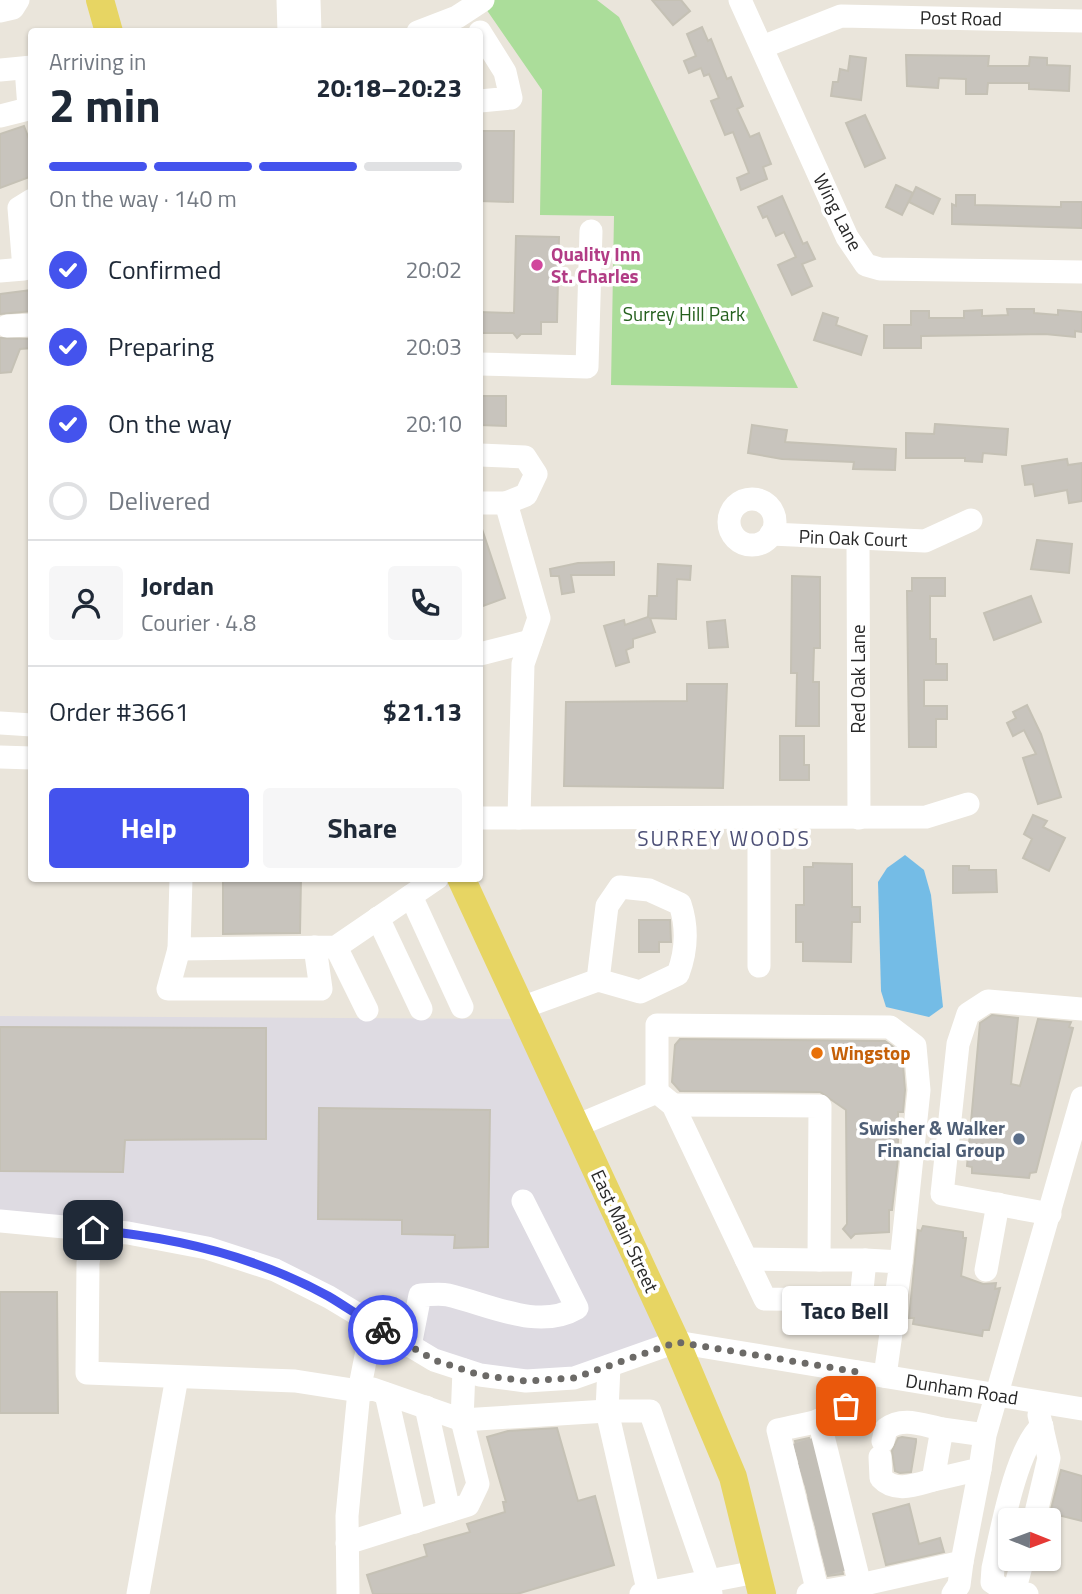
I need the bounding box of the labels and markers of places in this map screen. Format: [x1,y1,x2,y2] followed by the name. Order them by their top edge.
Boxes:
[551,239,641,290] place label: Quality Inn St. Charles
[529,257,545,273] marker: Quality Inn St. Charles
[831,1038,911,1067] place label: Wingstop
[809,1045,825,1061] marker: Wingstop
[859,1113,1005,1164] place label: Swisher & Walker Financial Group
[1011,1131,1027,1147] marker: Swisher & Walker Financial Group
[63,1200,123,1260] pin
[783,1287,909,1336] callout: Taco Bell
[816,1376,876,1436] pin

